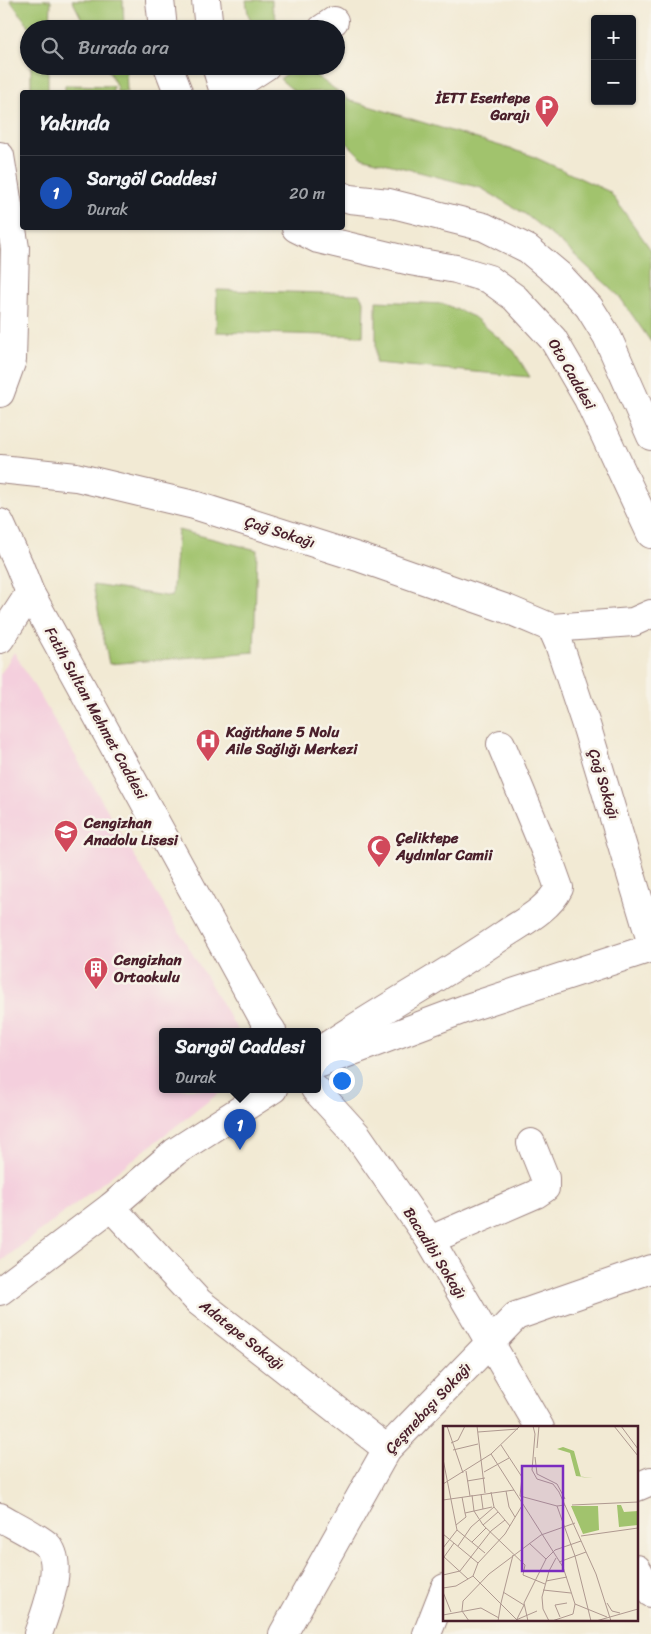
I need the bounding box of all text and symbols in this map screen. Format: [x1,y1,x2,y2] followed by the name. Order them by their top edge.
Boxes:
[591,15,636,105] map controls
[591,15,636,60] button: +
[20,20,345,75] search box
[78,31,169,64] text: Burada ara
[38,34,66,62] icon: search
[591,60,636,105] button: −
[435,85,531,128] place label: İETT Esentepe Garajı
[534,94,560,128] parking icon: İETT Esentepe Garajı
[40,104,110,142] text: Yakında
[87,162,216,195] text: Sarıgöl Caddesi
[53,179,59,208] text: 1
[289,179,325,208] text: 20 m
[87,195,128,224] text: Durak
[541,333,603,415] street label: Oto Caddesi
[241,508,319,556] street label: Çağ Sokağı
[37,622,155,805] street label: Fatih Sultan Mehmet Caddesi
[225,719,358,762] place label: Kağıthane 5 Nolu Aile Sağlığı Merkezi
[195,728,221,762] hospital icon: Kağıthane 5 Nolu Aile Sağlığı Merkezi
[581,745,627,823] street label: Çağ Sokağı
[83,810,179,853] place label: Cengizhan Anadolu Lisesi
[53,819,79,853] school or university icon: Cengizhan Anadolu Lisesi
[395,825,493,868] place label: Çeliktepe Aydınlar Camii
[366,834,392,868] mosque icon: Çeliktepe Aydınlar Camii
[113,947,182,990] place label: Cengizhan Ortaokulu
[83,956,109,990] building icon: Cengizhan Ortaokulu
[159,1028,321,1093] popup
[175,1030,305,1063] text: Sarıgöl Caddesi
[175,1063,217,1092] text: Durak
[329,1068,355,1094] your location
[224,1109,256,1150] pin: 1
[396,1202,474,1304] street label: Bacadibi Sokağı
[193,1292,291,1377] street label: Adatepe Sokağı
[378,1356,478,1460] street label: Çeşmebaşı Sokağı
[443,1426,638,1622] inset map

